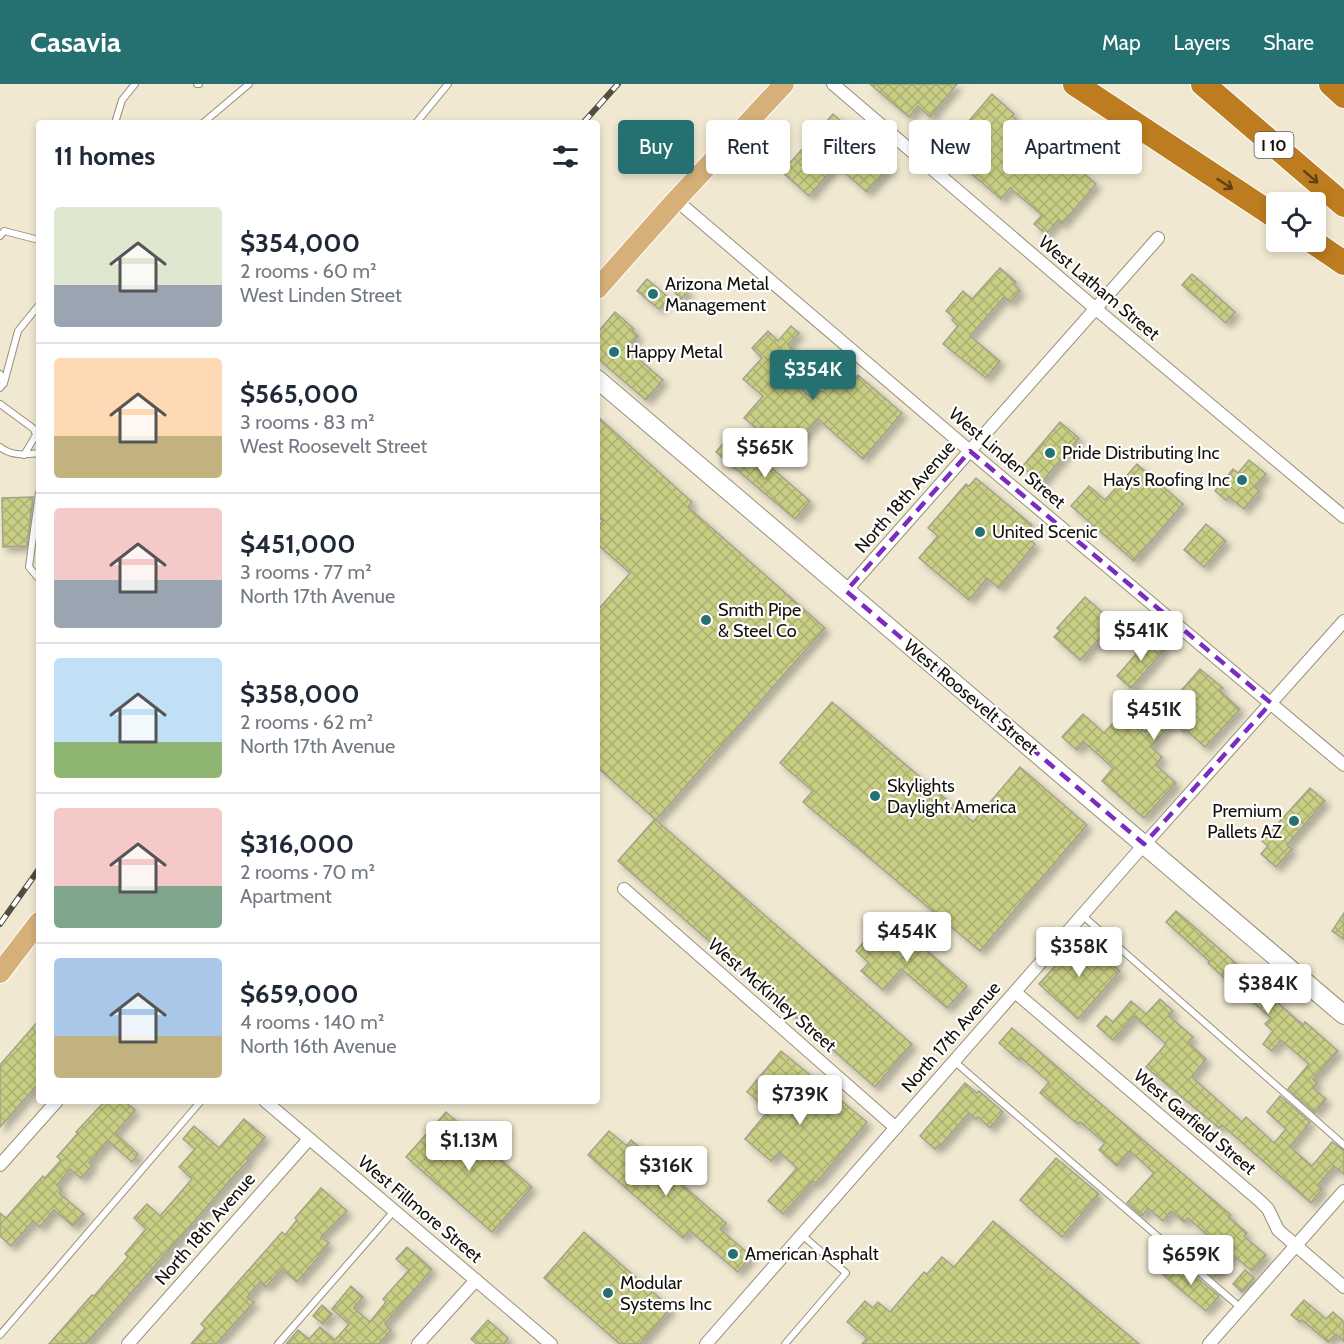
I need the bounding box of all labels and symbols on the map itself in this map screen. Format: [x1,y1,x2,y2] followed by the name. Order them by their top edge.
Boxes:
[1254,132,1294,158] road number: I 10
[1303,170,1318,184] one-way arrow
[1217,178,1233,190] one-way arrow
[1034,231,1164,345] street label: West Latham Street
[665,273,770,316] place label: Arizona Metal Management
[646,287,660,301] marker: Arizona Metal Management
[626,341,723,363] place label: Happy Metal
[607,345,621,359] marker: Happy Metal
[771,350,855,401] pin: $354K
[944,403,1070,513] street label: West Linden Street
[723,428,807,479] pin: $565K
[850,436,960,558] street label: North 18th Avenue
[1062,442,1220,464] place label: Pride Distributing Inc
[1043,446,1057,460] marker: Pride Distributing Inc
[1103,469,1230,491] place label: Hays Roofing Inc
[1235,473,1249,487] marker: Hays Roofing Inc
[992,521,1098,543] place label: United Scenic
[973,525,987,539] marker: United Scenic
[718,599,801,642] place label: Smith Pipe & Steel Co
[1099,611,1183,662] pin: $541K
[699,613,713,627] marker: Smith Pipe & Steel Co
[899,634,1043,760] street label: West Roosevelt Street
[1112,690,1196,741] pin: $451K
[887,775,1017,818] place label: Skylights Daylight America
[868,789,882,803] marker: Skylights Daylight America
[1207,800,1282,843] place label: Premium Pallets AZ
[1287,814,1301,828] marker: Premium Pallets AZ
[865,912,949,963] pin: $454K
[1037,927,1121,978] pin: $358K
[703,933,841,1057] street label: West McKinley Street
[1226,964,1310,1015] pin: $384K
[897,977,1005,1097] street label: North 17th Avenue
[1129,1064,1261,1180] street label: West Garfield Street
[758,1075,842,1126] pin: $739K
[420,1121,518,1172] pin: $1.13M
[624,1146,708,1197] pin: $316K
[353,1151,487,1267] street label: West Fillmore Street
[150,1168,260,1290] street label: North 18th Avenue
[1149,1235,1233,1286] pin: $659K
[745,1243,879,1265] place label: American Asphalt
[726,1247,740,1261] marker: American Asphalt
[620,1272,712,1315] place label: Modular Systems Inc
[601,1286,615,1300] marker: Modular Systems Inc

